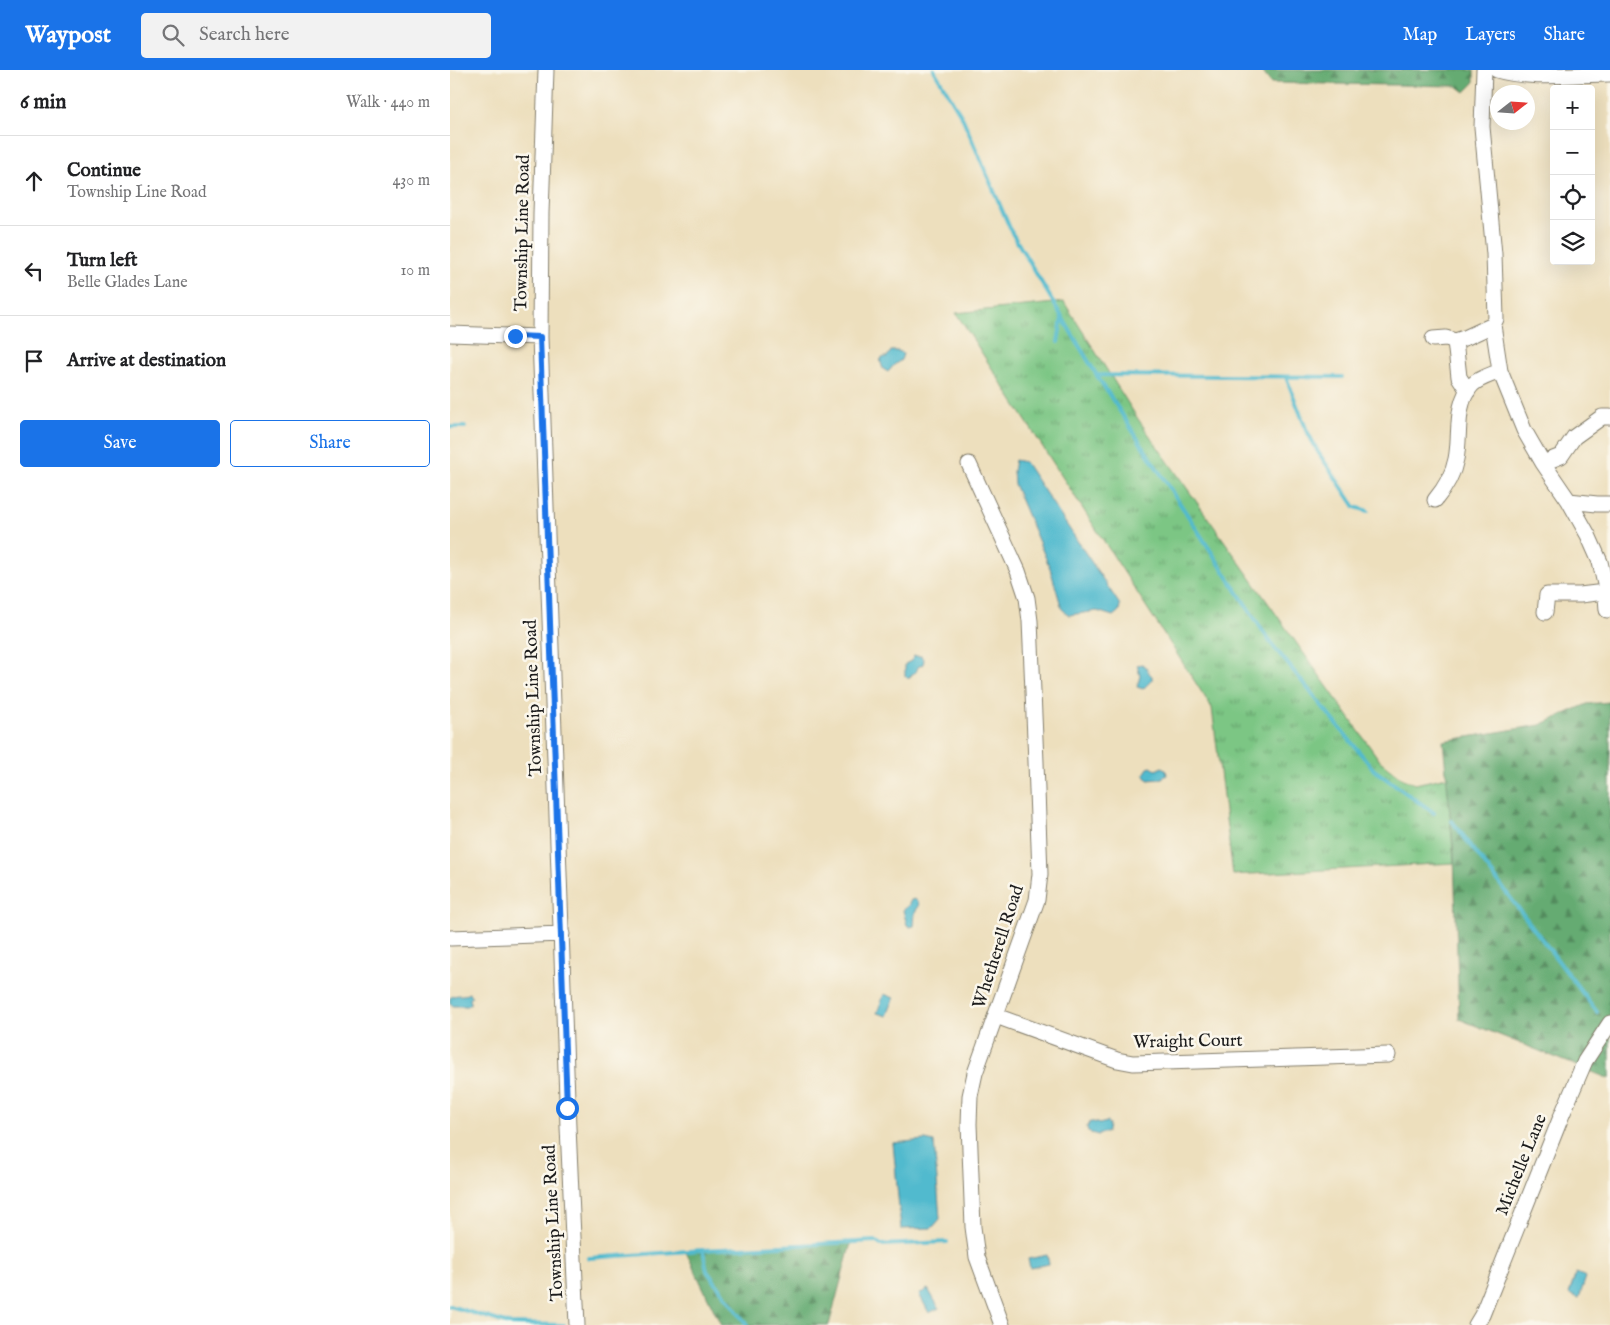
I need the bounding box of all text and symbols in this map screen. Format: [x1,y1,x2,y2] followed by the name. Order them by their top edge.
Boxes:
[141,13,491,58] search box
[25,20,111,51] text: Waypost
[159,21,187,49] icon: search
[199,23,290,47] text: Search here
[1403,24,1437,47] text: Map
[1465,24,1516,47] text: Layers
[1544,24,1585,47] text: Share
[1490,85,1535,130] north arrow
[1550,85,1595,265] map controls
[1550,85,1595,130] button: +
[20,89,66,116] text: 6 min
[346,93,430,113] text: Walk · 440 m
[1550,130,1595,175] button: −
[510,154,536,312] street label: Township Line Road
[67,159,141,183] text: Continue
[20,167,48,195] icon: ahead
[392,171,430,191] text: 430 m
[1550,175,1595,220] button: locate
[67,183,206,203] text: Township Line Road
[1550,220,1595,265] button: layers
[67,249,138,273] text: Turn left
[20,257,48,285] icon: left
[400,261,430,281] text: 10 m
[67,273,188,293] text: Belle Glades Lane
[504,325,527,348] route end
[20,347,48,375] icon: arrive
[67,349,226,373] text: Arrive at destination
[20,420,220,467] button: Save
[230,420,430,467] button: Share
[520,619,548,777] street label: Township Line Road
[968,882,1030,1012] street label: Whetherell Road
[1133,1030,1243,1054] street label: Wraight Court
[556,1097,579,1120] route start
[1491,1111,1553,1219] street label: Michelle Lane
[538,1144,570,1302] street label: Township Line Road

